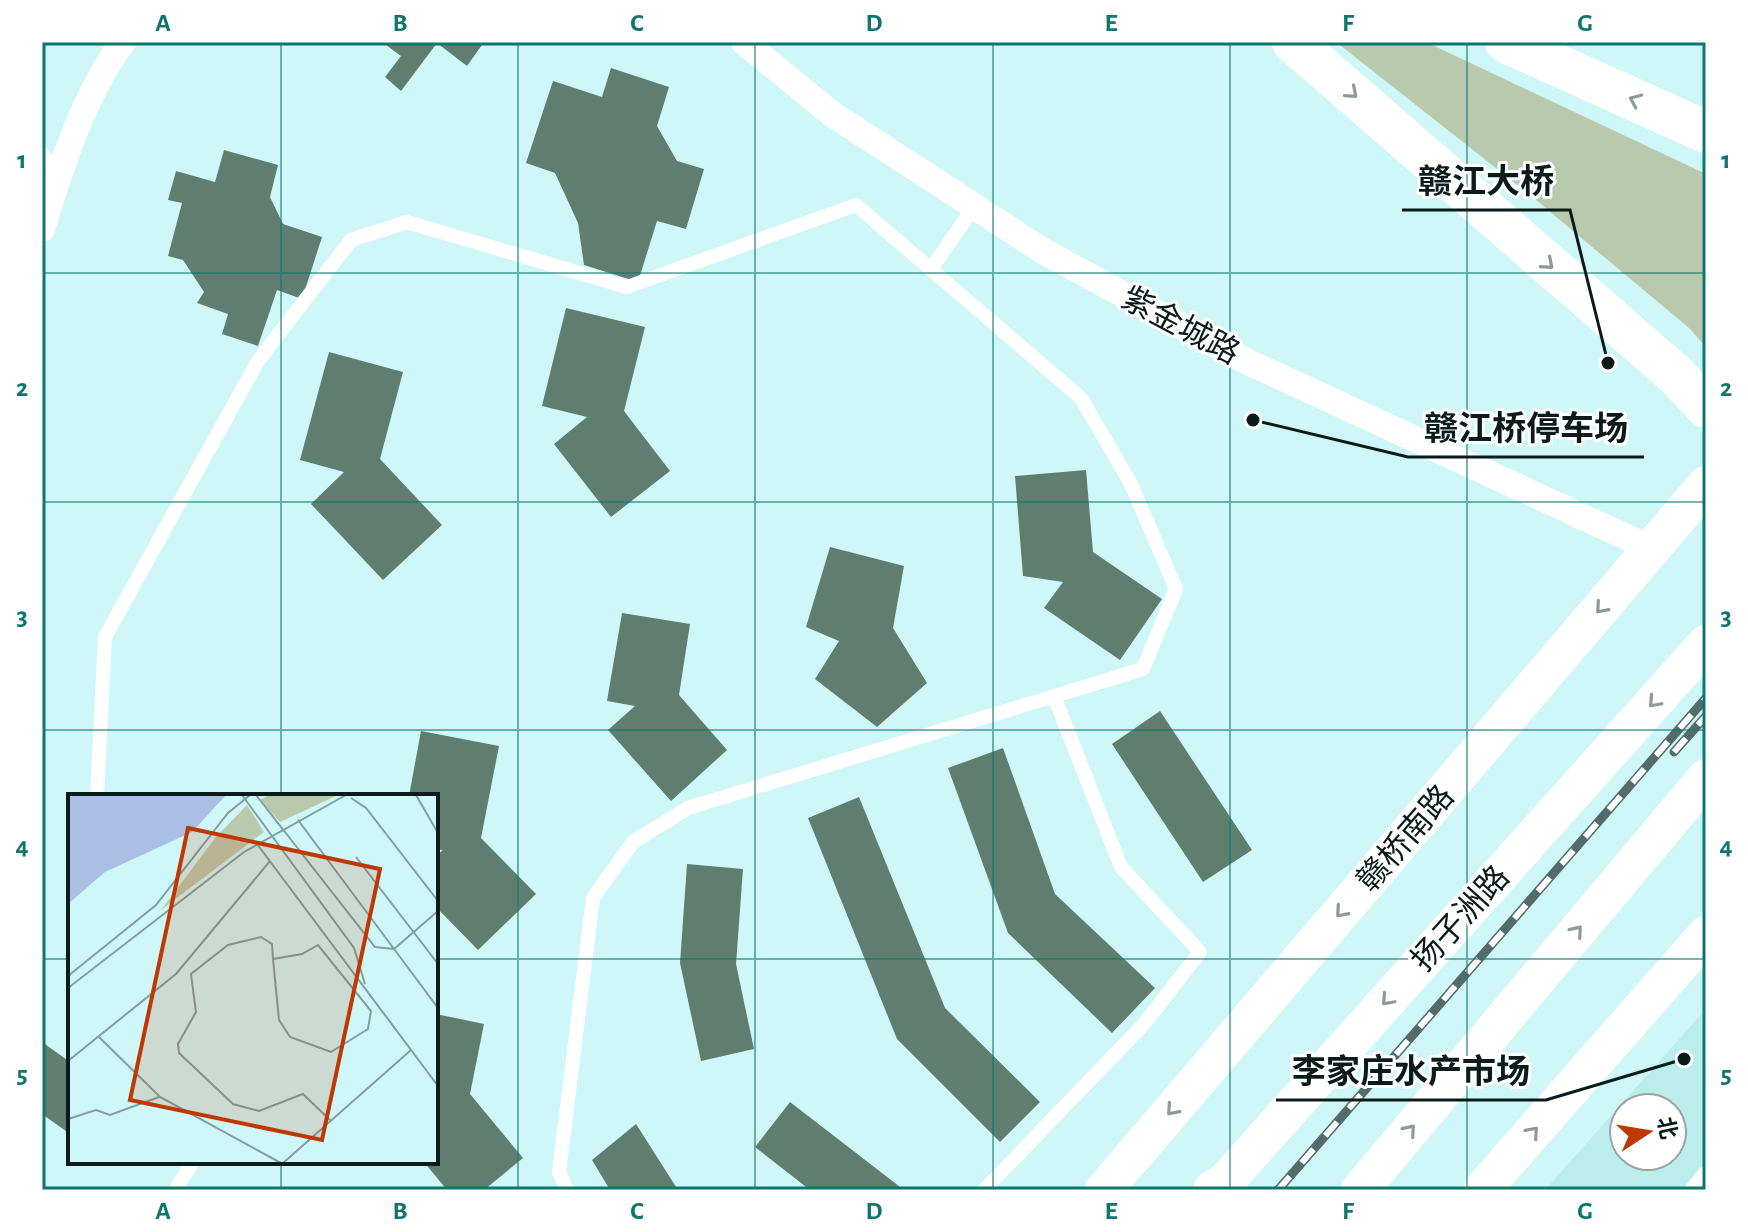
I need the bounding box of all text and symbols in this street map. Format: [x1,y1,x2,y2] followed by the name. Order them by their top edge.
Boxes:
[155,10,171,36] text: A
[392,10,408,36] text: B
[630,10,644,36] text: C
[865,10,883,36] text: D
[1104,10,1118,36] text: E
[1342,10,1355,36] text: F
[1577,10,1593,36] text: G
[1342,83,1357,98] one-way arrow
[1629,94,1643,110] one-way arrow
[17,147,27,173] text: 1
[1721,147,1731,173] text: 1
[1402,152,1570,210] callout: 赣江大桥
[1418,163,1554,200] text: 赣江大桥
[1539,254,1553,268] one-way arrow
[1117,280,1245,370] street label: 紫金城路
[16,375,28,401] text: 2
[1720,375,1732,401] text: 2
[1408,399,1644,457] callout: 赣江桥停车场
[1424,410,1628,447] text: 赣江桥停车场
[1596,599,1611,614] one-way arrow
[16,604,28,630] text: 3
[1720,604,1732,630] text: 3
[1649,693,1663,707] one-way arrow
[1350,779,1460,897] street label: 赣桥南路
[68,794,438,1164] inset map
[15,833,29,859] text: 4
[1719,833,1733,859] text: 4
[1405,859,1515,977] street label: 扬子洲路
[1336,903,1351,918] one-way arrow
[1567,926,1582,941] one-way arrow
[1383,991,1397,1006] one-way arrow
[1276,1042,1546,1100] callout: 李家庄水产市场
[1292,1053,1530,1090] text: 李家庄水产市场
[16,1062,28,1088] text: 5
[1720,1062,1732,1088] text: 5
[1608,1092,1688,1172] north arrow
[1167,1101,1182,1115] one-way arrow
[1654,1115,1681,1141] text: 北
[1400,1125,1415,1140] one-way arrow
[1523,1126,1538,1141] one-way arrow
[155,1198,171,1224] text: A
[392,1198,408,1224] text: B
[630,1198,644,1224] text: C
[865,1198,883,1224] text: D
[1104,1198,1118,1224] text: E
[1342,1198,1355,1224] text: F
[1577,1198,1593,1224] text: G

